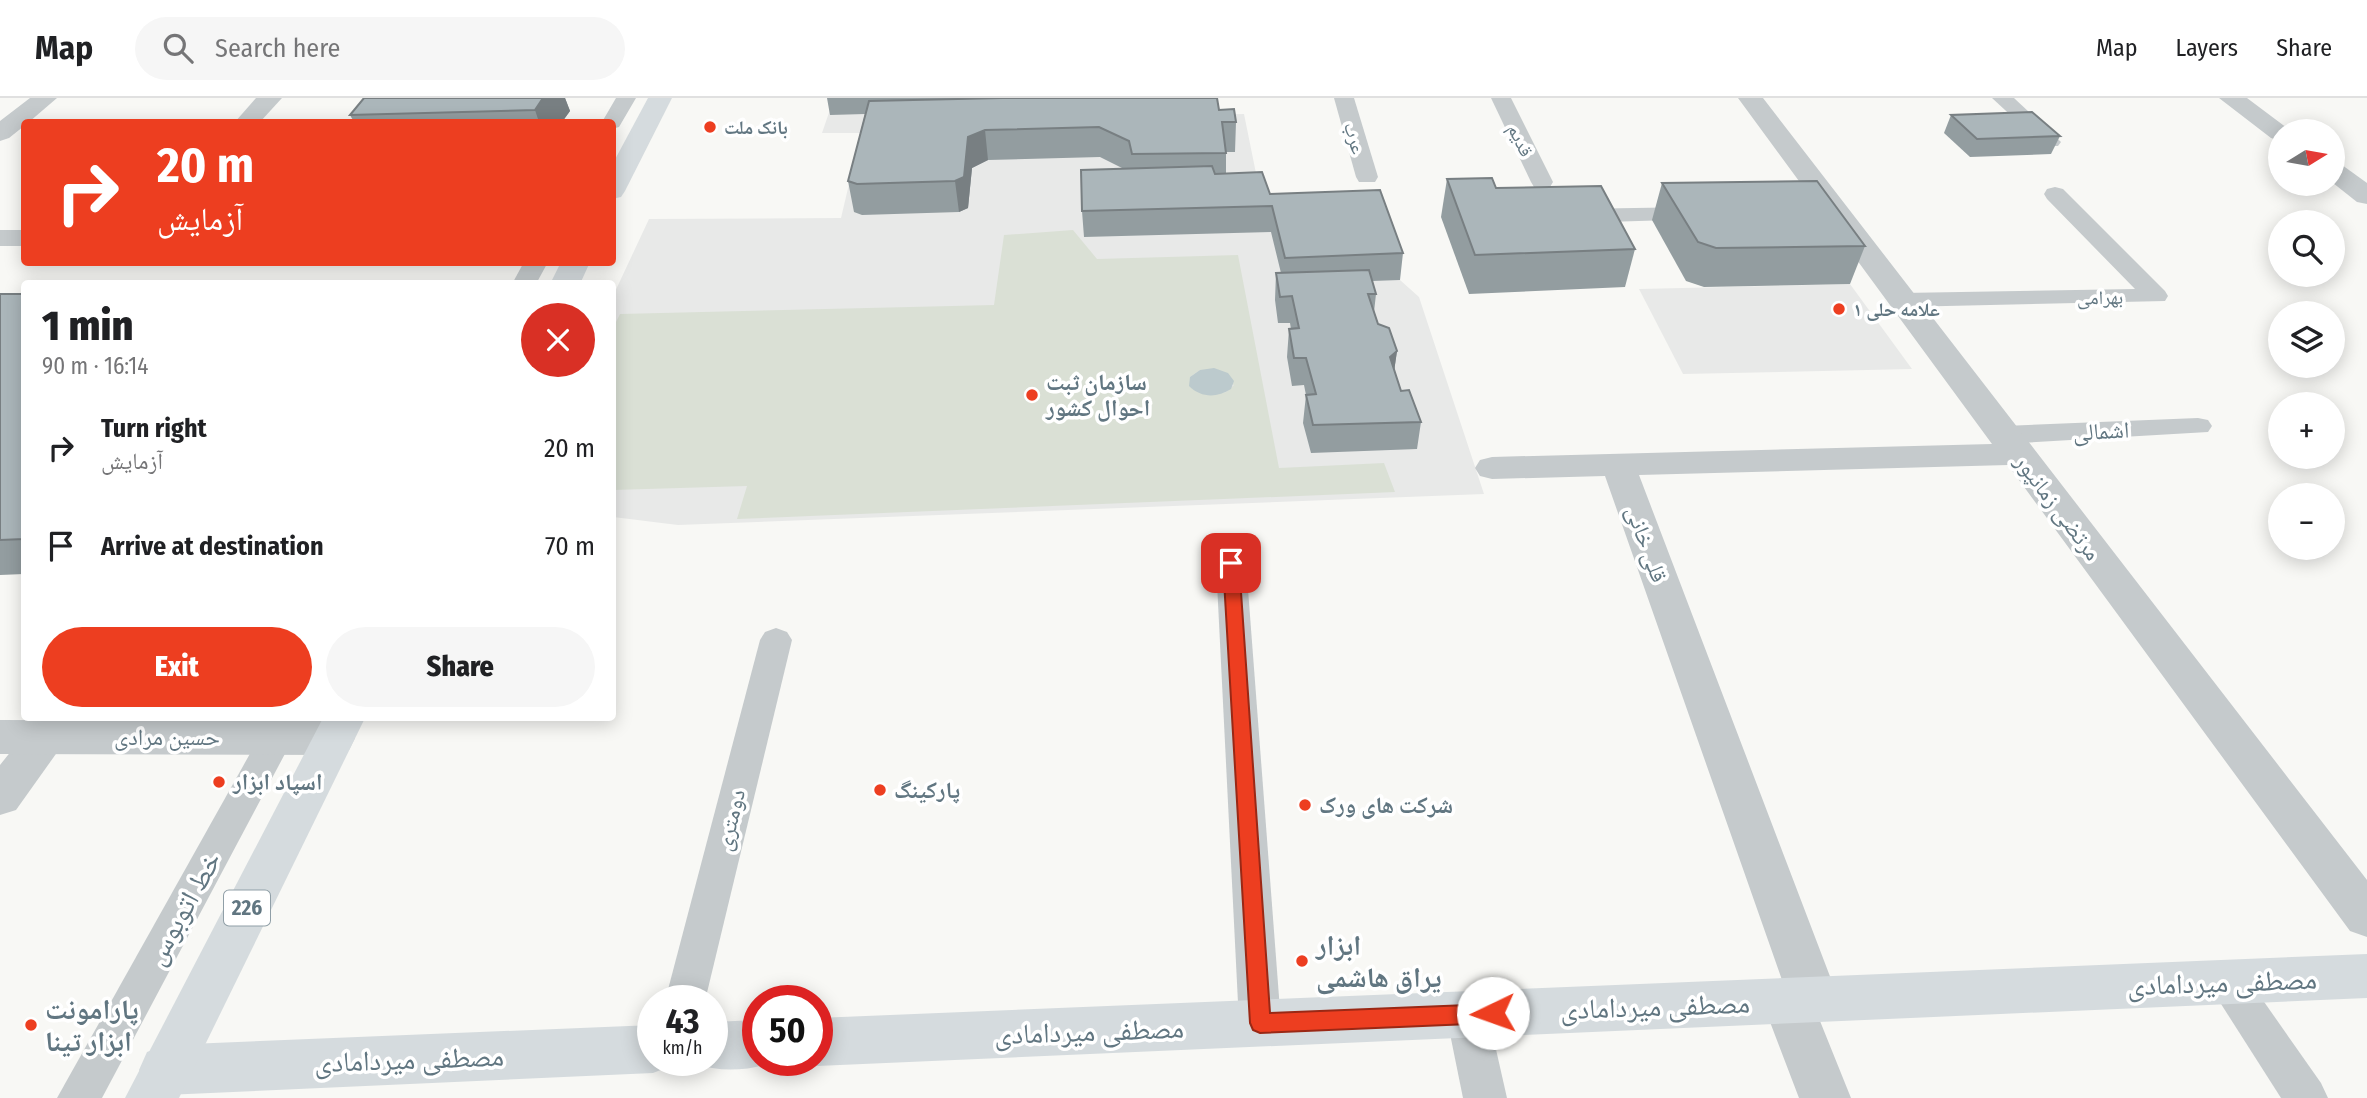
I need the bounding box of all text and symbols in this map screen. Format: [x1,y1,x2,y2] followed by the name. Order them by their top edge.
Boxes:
[135,17,625,80] search box
[35,28,93,68] text: Map
[159,29,197,67] icon: search
[215,33,340,64] text: Search here
[2096,34,2138,62] text: Map
[2176,34,2238,62] text: Layers
[2276,34,2332,62] text: Share
[724,116,788,139] place label: بانک ملت
[702,119,718,135] marker: بانک ملت
[2268,119,2345,196] north arrow
[2268,119,2345,560] map controls
[1339,120,1370,157] street label: عرب
[1502,120,1538,161] street label: قدیم
[157,136,254,195] text: 20 m
[42,147,133,238] icon: right
[157,200,243,238] text: آزمایش
[2268,210,2345,287] button: search
[2077,286,2123,309] street label: بهرامی
[1853,298,1940,321] place label: علامه حلی ۱
[42,301,133,351] text: 1 min
[1831,301,1847,317] marker: علامه حلی ۱
[2268,301,2345,378] button: layers
[521,303,595,377] button: close
[42,352,148,380] text: 90 m · 16:14
[1045,368,1150,422] place label: سازمان ثبت احوال کشور
[1024,387,1040,403] marker: سازمان ثبت احوال کشور
[2268,392,2345,469] button: +
[101,413,207,444] text: Turn right
[2072,416,2130,446] street label: اشمالی
[42,429,80,467] icon: right
[544,433,595,464] text: 20 m
[101,447,163,475] text: آزمایش
[2008,447,2107,566] street label: مرتضی زمانپور
[2268,483,2345,560] button: −
[1620,502,1674,586] street label: قلی خانی
[42,527,80,565] icon: arrive
[101,531,324,562] text: Arrive at destination
[545,531,595,562] text: 70 m
[1201,533,1261,593] pin
[1212,544,1250,582] icon: arrive
[42,627,312,707] button: Exit
[326,627,595,707] button: Share
[114,723,220,751] street label: حسین مرادی
[232,768,322,796] place label: اسپاد ابزار
[211,774,227,790] marker: اسپاد ابزار
[894,776,960,804] place label: پارکینگ
[872,782,888,798] marker: پارکینگ
[709,786,751,854] street label: دومتری
[1319,791,1453,819] place label: شرکت های ورک
[1297,797,1313,813] marker: شرکت های ورک
[139,846,229,971] street label: خط اتوبوس
[224,890,270,926] road number: 226
[1315,929,1442,995] place label: ابزار یراق هاشمی
[1294,953,1310,969] marker: ابزار یراق هاشمی
[2127,963,2318,1003] street label: مصطفی میردامادی
[1456,976,1530,1050] position arrow
[742,985,833,1076] speed limit sign: 50
[1560,987,1751,1027] street label: مصطفی میردامادی
[45,993,139,1058] place label: پارامونت ابزار تینا
[665,1000,700,1042] text: 43
[994,1012,1185,1052] street label: مصطفی میردامادی
[23,1017,39,1033] marker: پارامونت ابزار تینا
[662,1037,703,1059] text: km/h
[314,1040,505,1080] street label: مصطفی میردامادی

